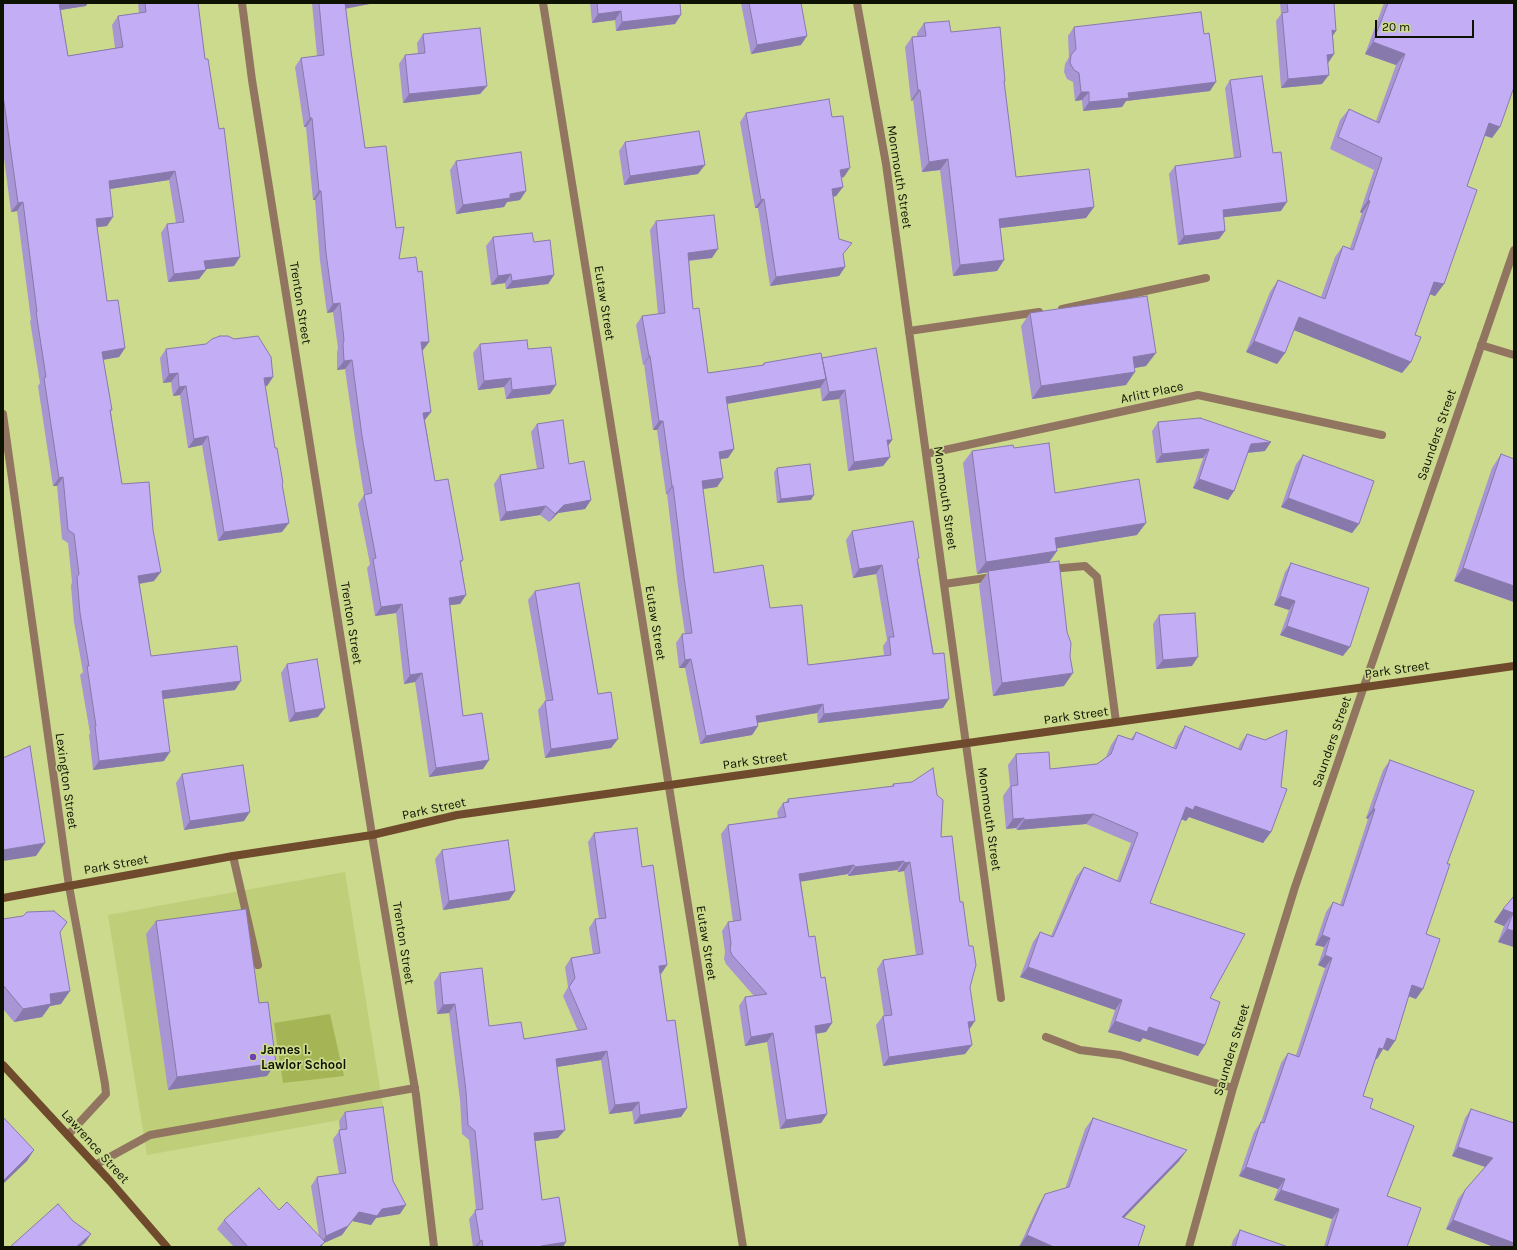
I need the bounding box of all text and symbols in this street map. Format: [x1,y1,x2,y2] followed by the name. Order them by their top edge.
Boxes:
[1377,12,1476,38] scale bar
[1382,20,1410,34] text: 20 m
[883,124,915,230] street label: Monmouth Street
[286,261,314,345] street label: Trenton Street
[590,265,618,341] street label: Eutaw Street
[1119,379,1185,407] street label: Arlitt Place
[1414,387,1460,483] street label: Saunders Street
[930,445,960,551] street label: Monmouth Street
[337,581,365,665] street label: Trenton Street
[641,585,669,661] street label: Eutaw Street
[1364,658,1430,682] street label: Park Street
[1309,694,1355,790] street label: Saunders Street
[1043,704,1109,728] street label: Park Street
[52,732,80,830] street label: Lexington Street
[722,749,788,773] street label: Park Street
[974,766,1004,872] street label: Monmouth Street
[401,795,467,823] street label: Park Street
[83,852,149,878] street label: Park Street
[389,901,417,985] street label: Trenton Street
[692,905,720,981] street label: Eutaw Street
[1211,1002,1253,1098] street label: Saunders Street
[261,1042,347,1073] place label: James I. Lawlor School
[248,1052,258,1062] marker: James I. Lawlor School
[58,1107,132,1187] street label: Lawrence Street

